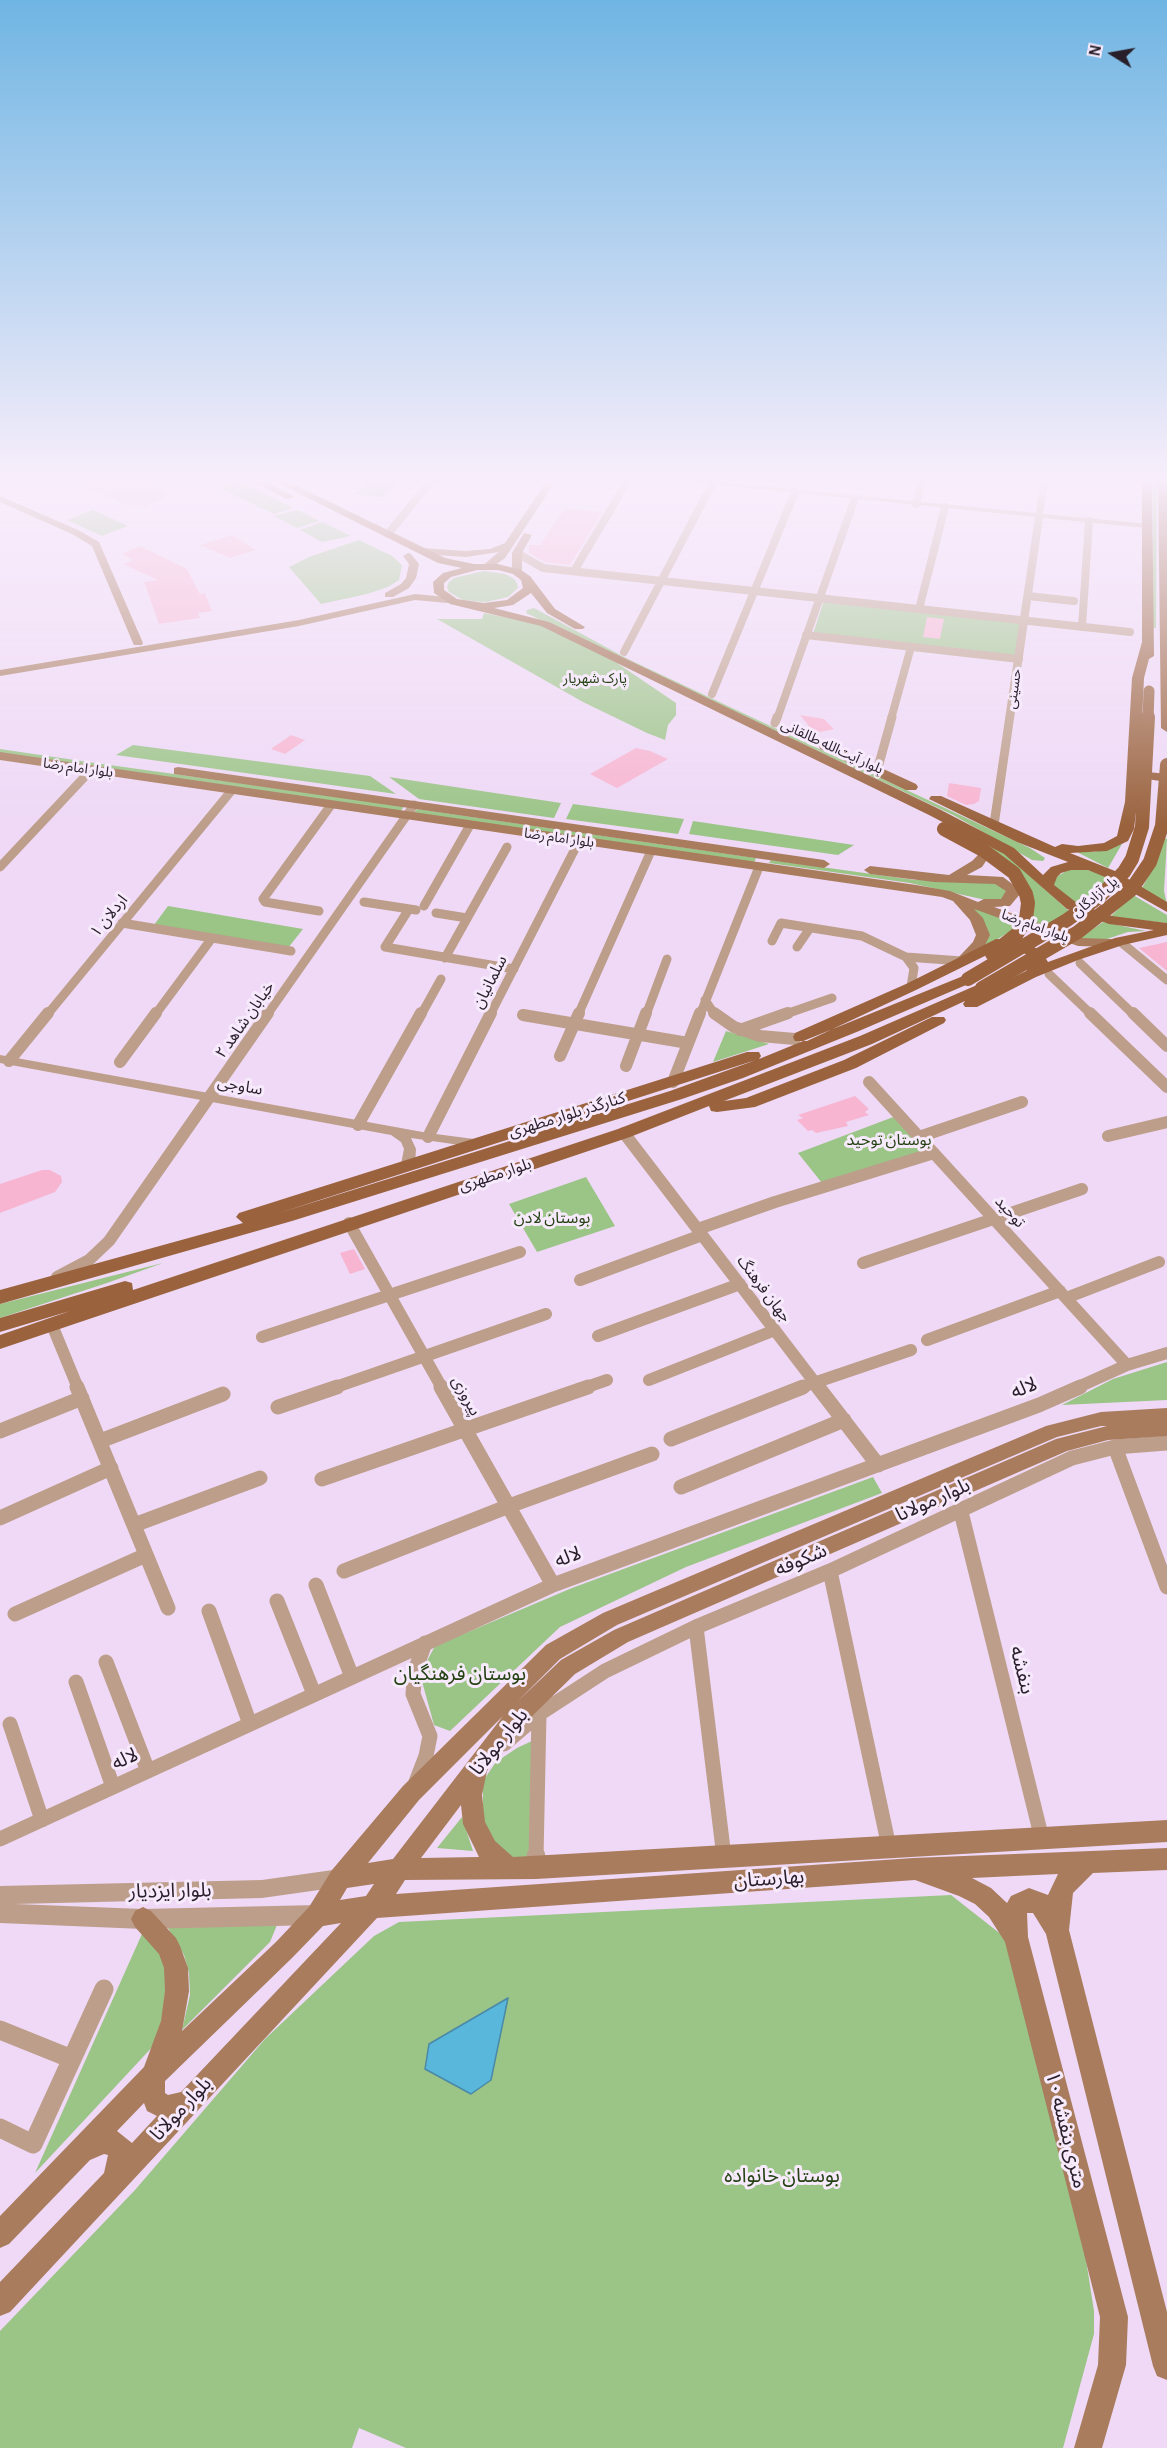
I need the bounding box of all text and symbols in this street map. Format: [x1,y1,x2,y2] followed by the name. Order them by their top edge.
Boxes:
[1083,24,1143,84] north arrow
[1086,44,1104,58] text: N
[1003,668,1025,710] street label: حسینی
[563,671,627,687] park label: پارک شهریار
[778,716,886,778] street label: بلوار آیت‌الله طالقانی
[42,755,114,781] street label: بلوار امام رضا
[523,825,595,851] street label: بلوار امام رضا
[1069,873,1121,921] street label: پل آزادگان
[86,891,132,941] street label: اردلان ۱
[999,906,1071,946] street label: بلوار امام رضا
[468,952,512,1012] street label: سلمانیان
[212,978,278,1062] street label: خیابان شاهد ۲
[216,1073,264,1099] street label: ساوجی
[506,1088,628,1142] street label: کنارگذر بلوار مطهری
[847,1130,931,1150] park label: بوستان توحید
[456,1154,534,1196] street label: بلوار مطهری
[991,1192,1029,1232] street label: توحید
[514,1208,590,1228] park label: بوستان لادن
[733,1252,795,1326] street label: جهان فرهنگ
[1007,1372,1041,1404] street label: لاله
[447,1373,485,1419] street label: پیروزی
[892,1473,974,1527] street label: بلوار مولانا
[771,1538,831,1582] street label: شکوفه
[551,1541,585,1573] street label: لاله
[1004,1643,1040,1697] street label: بنفشه
[394,1662,526,1686] park label: بوستان فرهنگیان
[465,1704,533,1780] street label: بلوار مولانا
[108,1743,142,1775] street label: لاله
[733,1865,805,1893] street label: بهارستان
[128,1878,212,1904] street label: بلوار ایزدیار
[1040,2069,1092,2191] street label: ۱۰ متری بنفشه
[145,2072,217,2146] street label: بلوار مولانا
[724,2164,840,2188] park label: بوستان خانواده

